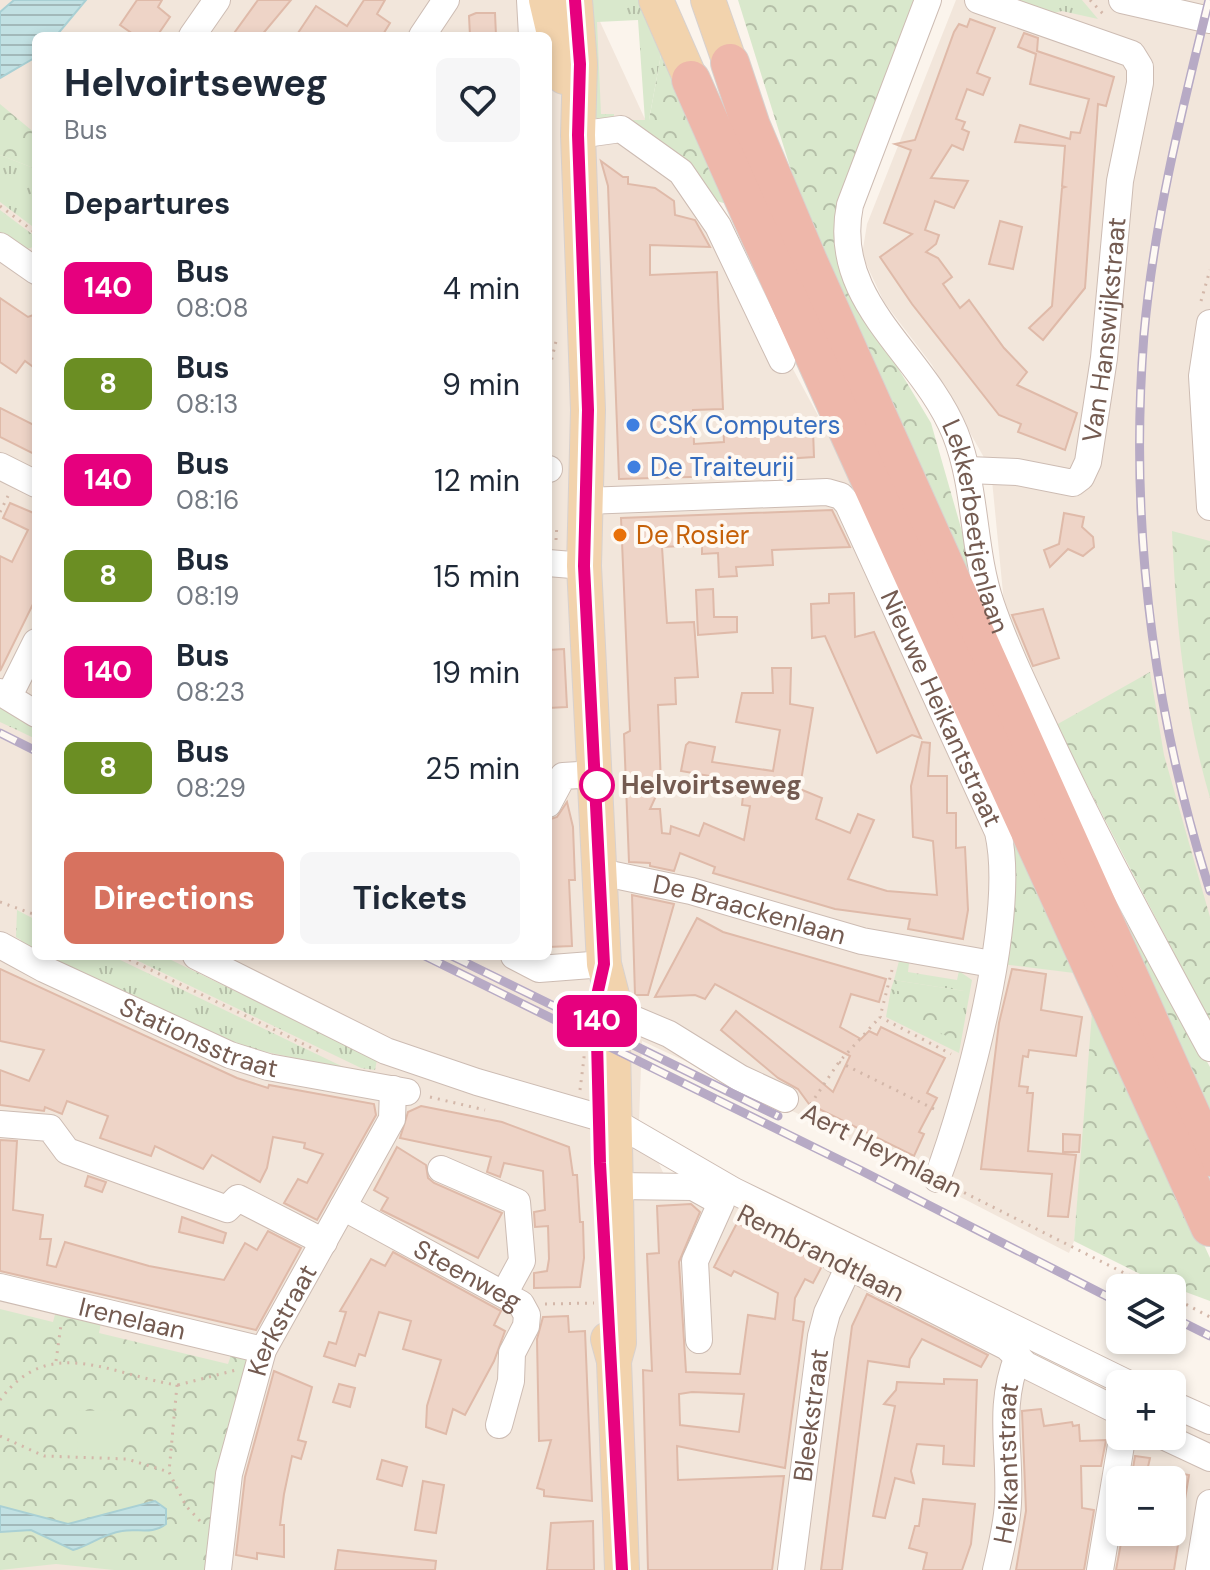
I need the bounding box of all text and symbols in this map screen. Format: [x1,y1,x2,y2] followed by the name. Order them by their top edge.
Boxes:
[64,58,328,108] text: Helvoirtseweg
[436,58,520,142] button: heart
[64,113,108,147] text: Bus
[64,184,230,223] text: Departures
[1074,216,1134,445] street label: Van Hanswijkstraat
[176,252,230,291] text: Bus
[84,269,132,306] text: 140
[443,269,520,308] text: 4 min
[176,291,248,325] text: 08:08
[176,348,230,387] text: Bus
[99,365,117,402] text: 8
[442,365,520,404] text: 9 min
[176,387,238,421] text: 08:13
[649,408,841,442] place label: CSK Computers
[934,414,1017,638] street label: Lekkerbeetjenlaan
[624,416,642,434] marker: CSK Computers
[176,444,230,483] text: Bus
[650,450,794,484] place label: De Traiteurij
[625,458,643,476] marker: De Traiteurij
[84,461,132,498] text: 140
[434,461,520,500] text: 12 min
[176,483,239,517] text: 08:16
[636,518,749,552] place label: De Rosier
[611,526,629,544] marker: De Rosier
[176,540,230,579] text: Bus
[99,557,117,594] text: 8
[433,557,520,596] text: 15 min
[176,579,239,613] text: 08:19
[873,585,1010,832] street label: Nieuwe Heikantstraat
[176,636,230,675] text: Bus
[84,653,132,690] text: 140
[433,653,520,692] text: 19 min
[176,675,245,709] text: 08:23
[176,732,230,771] text: Bus
[99,749,117,786] text: 8
[425,749,520,788] text: 25 min
[580,768,614,802] marker: Helvoirtseweg
[621,768,802,802] place label: Helvoirtseweg
[176,771,246,805] text: 08:29
[64,852,284,944] button: Directions
[300,852,520,944] button: Tickets
[650,866,850,952] street label: De Braackenlaan
[114,989,281,1085] street label: Stationsstraat
[551,995,643,1047] line badge: 140
[573,1002,621,1039] text: 140
[796,1095,968,1205] street label: Aert Heymlaan
[732,1196,910,1310] street label: Rembrandtlaan
[408,1232,528,1318] street label: Steenweg
[240,1258,324,1380] street label: Kerkstraat
[1106,1274,1186,1546] map controls
[1106,1274,1186,1354] button: layers
[75,1289,189,1348] street label: Irenelaan
[785,1347,836,1484] street label: Bleekstraat
[1106,1370,1186,1450] button: +
[985,1380,1026,1547] street label: Heikantstraat
[1106,1466,1186,1546] button: −

